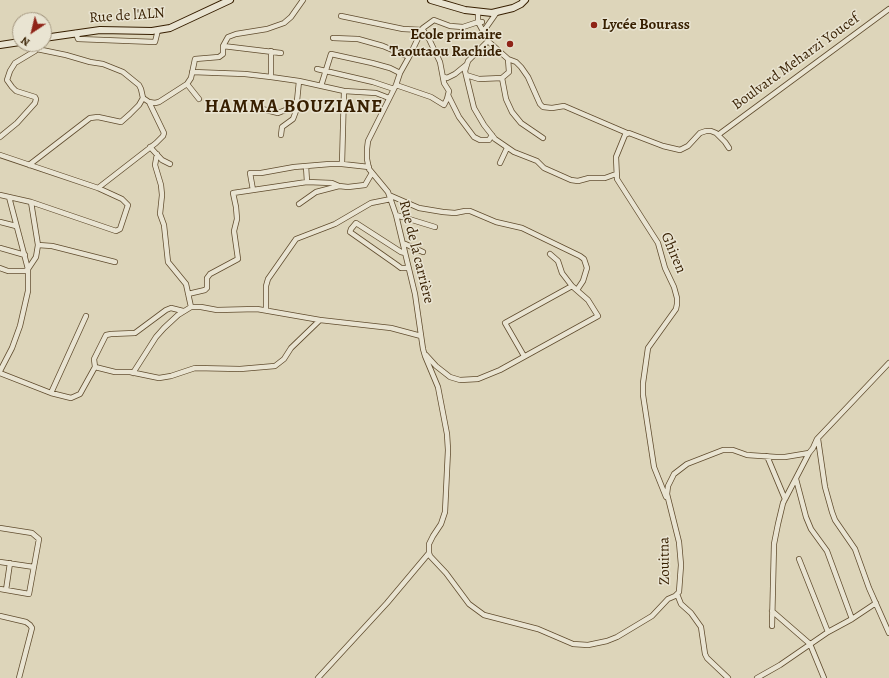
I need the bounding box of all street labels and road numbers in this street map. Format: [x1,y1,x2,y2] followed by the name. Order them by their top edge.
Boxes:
[89,4,165,28] street label: Rue de l'ALN
[729,10,863,114] street label: Boulvard Meharzi Youcef
[394,198,438,306] street label: Rue de la carrière
[656,230,690,276] street label: Ghiren
[656,537,674,585] street label: Zouitna

